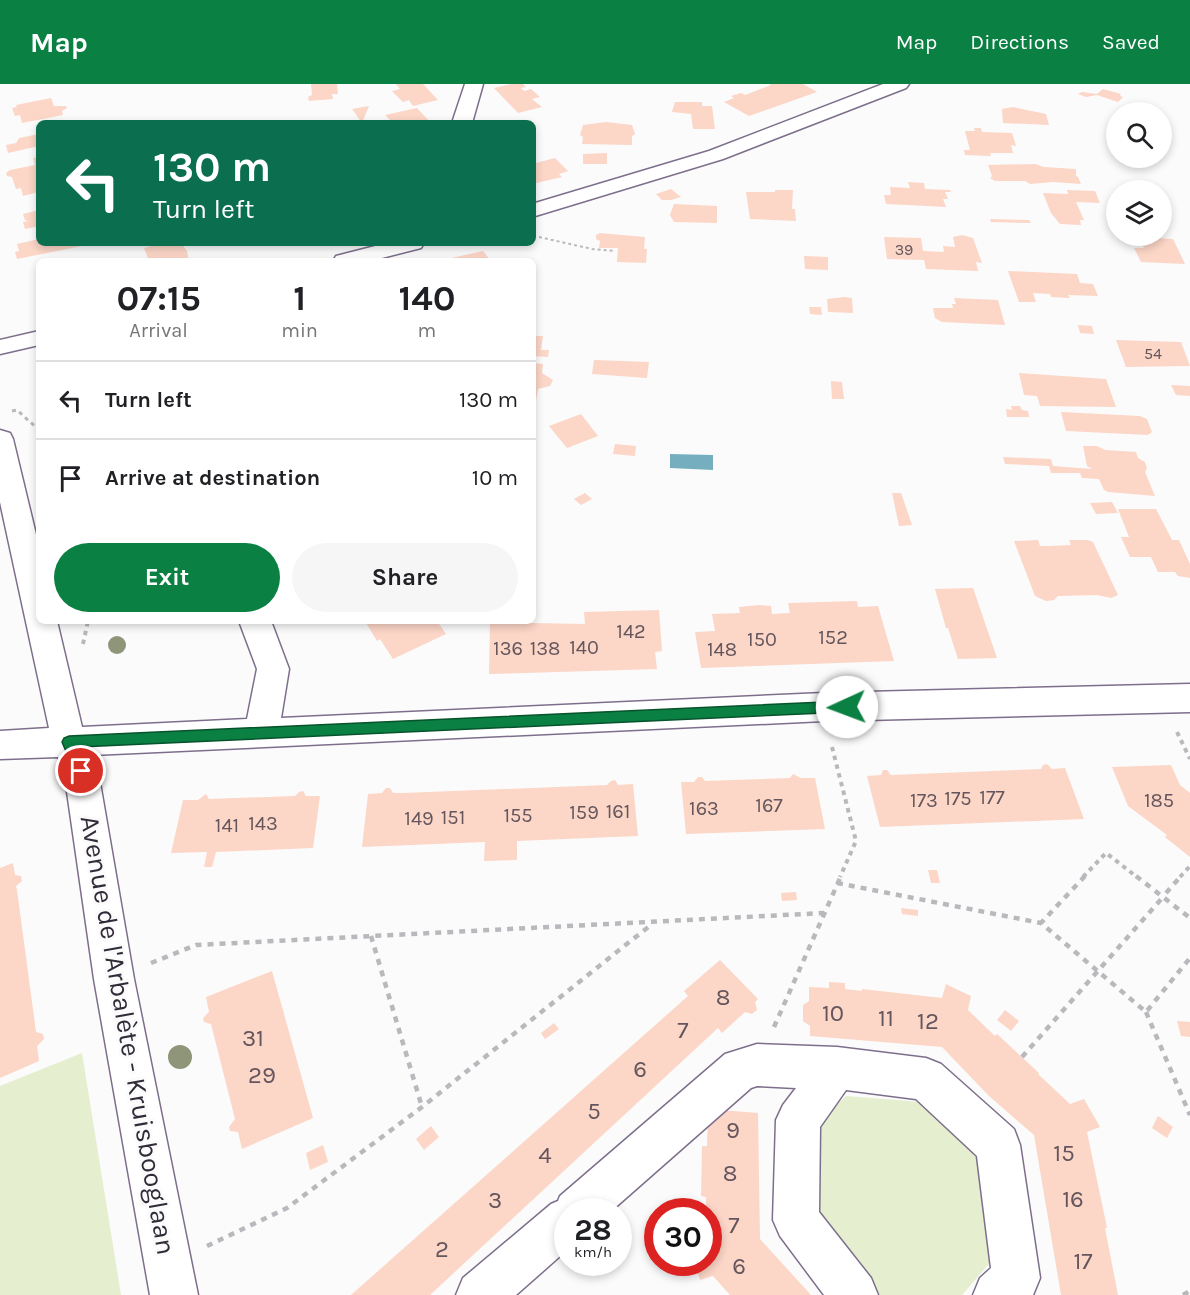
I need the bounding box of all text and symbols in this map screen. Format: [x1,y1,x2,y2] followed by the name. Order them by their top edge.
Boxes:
[30,26,88,59] text: Map
[896,30,937,54] text: Map
[970,30,1069,54] text: Directions
[1102,30,1160,54] text: Saved
[1106,102,1172,246] map controls
[1106,102,1172,168] button: search
[153,142,271,192] text: 130 m
[54,144,132,222] icon: left
[1106,180,1172,246] button: layers
[153,193,254,225] text: Turn left
[895,240,913,259] house number: 39
[117,277,201,319] text: 07:15
[293,277,306,319] text: 1
[398,277,455,319] text: 140
[129,319,188,342] text: Arrival
[281,319,318,342] text: min
[418,319,436,342] text: m
[1144,344,1162,363] house number: 54
[54,384,87,417] icon: left
[105,387,192,413] text: Turn left
[459,387,518,413] text: 130 m
[54,462,87,495] icon: arrive
[105,465,320,491] text: Arrive at destination
[472,465,518,491] text: 10 m
[54,543,280,612] button: Exit
[292,543,518,612] button: Share
[616,620,646,643] house number: 142
[818,626,848,649] house number: 152
[747,628,777,651] house number: 150
[569,636,599,659] house number: 140
[493,637,523,660] house number: 136
[530,637,560,660] house number: 138
[707,638,737,661] house number: 148
[815,675,879,739] position arrow
[55,745,106,796] pin
[64,754,97,787] icon: arrive
[979,786,1005,809] house number: 177
[944,787,972,810] house number: 175
[910,789,938,812] house number: 173
[1144,789,1174,812] house number: 185
[755,794,783,817] house number: 167
[689,797,719,820] house number: 163
[606,800,630,823] house number: 161
[569,801,599,824] house number: 159
[503,804,533,827] house number: 155
[441,806,465,829] house number: 151
[404,807,434,830] house number: 149
[248,812,278,835] house number: 143
[74,813,182,1257] street label: Avenue de l'Arbalète - Kruisbooglaan
[215,814,239,837] house number: 141
[716,983,730,1011] house number: 8
[822,999,844,1027] house number: 10
[878,1004,894,1032] house number: 11
[917,1007,939,1035] house number: 12
[677,1016,689,1044] house number: 7
[242,1024,264,1052] house number: 31
[633,1055,647,1083] house number: 6
[248,1061,276,1089] house number: 29
[587,1097,601,1125] house number: 5
[726,1116,740,1144] house number: 9
[1053,1139,1075,1167] house number: 15
[538,1141,552,1169] house number: 4
[723,1159,737,1187] house number: 8
[1062,1185,1084,1213] house number: 16
[488,1186,502,1214] house number: 3
[644,1198,722,1276] speed limit sign: 30
[728,1211,740,1239] house number: 7
[574,1212,612,1248] text: 28
[435,1235,449,1263] house number: 2
[574,1243,612,1261] text: km/h
[1073,1247,1093,1275] house number: 17
[732,1252,746,1280] house number: 6

